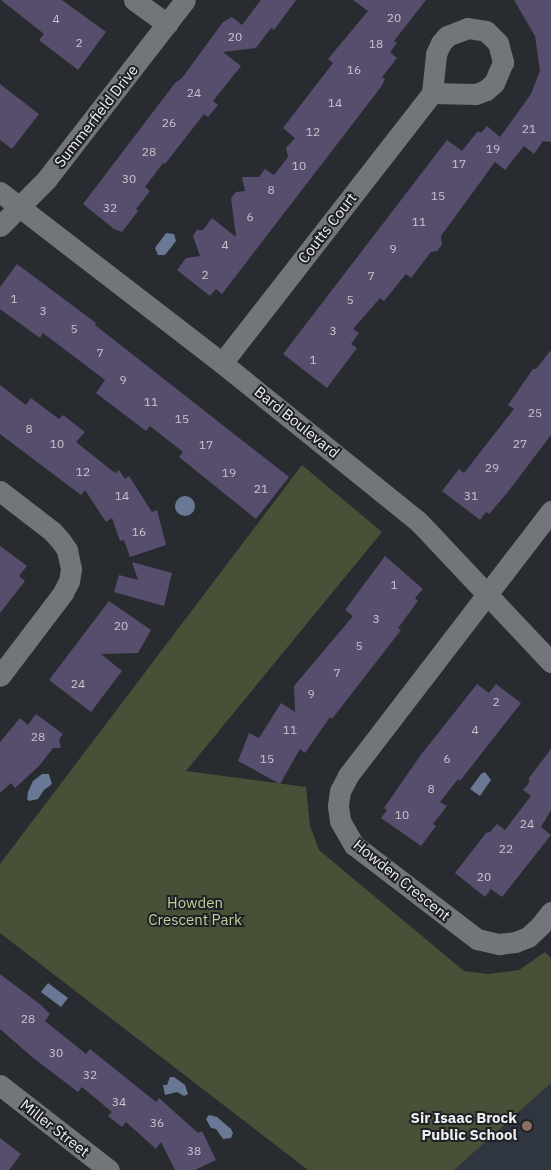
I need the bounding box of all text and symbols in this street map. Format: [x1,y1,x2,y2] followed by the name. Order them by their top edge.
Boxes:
[387,11,401,25] house number: 20
[52,12,60,26] house number: 4
[228,30,242,44] house number: 20
[75,36,83,50] house number: 2
[369,37,383,51] house number: 18
[50,61,142,171] street label: Summerfield Drive
[347,63,361,77] house number: 16
[187,86,201,100] house number: 24
[328,96,342,110] house number: 14
[162,116,176,130] house number: 26
[522,122,536,136] house number: 21
[306,125,320,139] house number: 12
[486,142,500,156] house number: 19
[142,145,156,159] house number: 28
[452,157,466,171] house number: 17
[292,159,306,173] house number: 10
[122,172,136,186] house number: 30
[267,183,275,197] house number: 8
[294,189,360,267] street label: Coutts Court
[431,189,445,203] house number: 15
[103,201,117,215] house number: 32
[246,210,254,224] house number: 6
[412,215,426,229] house number: 11
[221,238,229,252] house number: 4
[389,242,397,256] house number: 9
[201,268,209,282] house number: 2
[367,269,375,283] house number: 7
[10,292,18,306] house number: 1
[346,293,354,307] house number: 5
[39,304,47,318] house number: 3
[70,322,78,336] house number: 5
[329,324,337,338] house number: 3
[96,346,104,360] house number: 7
[309,353,317,367] house number: 1
[119,373,127,387] house number: 9
[251,382,343,462] street label: Bard Boulevard
[144,395,158,409] house number: 11
[528,406,542,420] house number: 25
[175,412,189,426] house number: 15
[25,422,33,436] house number: 8
[50,437,64,451] house number: 10
[513,437,527,451] house number: 27
[199,438,213,452] house number: 17
[485,461,499,475] house number: 29
[76,465,90,479] house number: 12
[222,466,236,480] house number: 19
[254,482,268,496] house number: 21
[115,489,129,503] house number: 14
[464,489,478,503] house number: 31
[132,525,146,539] house number: 16
[390,578,398,592] house number: 1
[372,612,380,626] house number: 3
[114,619,128,633] house number: 20
[355,639,363,653] house number: 5
[333,666,341,680] house number: 7
[71,677,85,691] house number: 24
[307,687,315,701] house number: 9
[492,695,500,709] house number: 2
[283,723,297,737] house number: 11
[471,723,479,737] house number: 4
[31,730,45,744] house number: 28
[260,752,274,766] house number: 15
[443,752,451,766] house number: 6
[427,782,435,796] house number: 8
[395,808,409,822] house number: 10
[520,817,534,831] house number: 24
[350,836,454,924] street label: Howden Crescent
[499,842,513,856] house number: 22
[477,870,491,884] house number: 20
[148,893,242,928] park label: Howden Crescent Park
[21,1012,35,1026] house number: 28
[49,1046,63,1060] house number: 30
[83,1068,97,1082] house number: 32
[112,1095,126,1109] house number: 34
[17,1096,93,1160] street label: Miller Street
[411,1108,517,1143] place label: Sir Isaac Brock Public School
[150,1116,164,1130] house number: 36
[521,1120,533,1132] marker: Sir Isaac Brock Public School
[187,1144,201,1158] house number: 38

